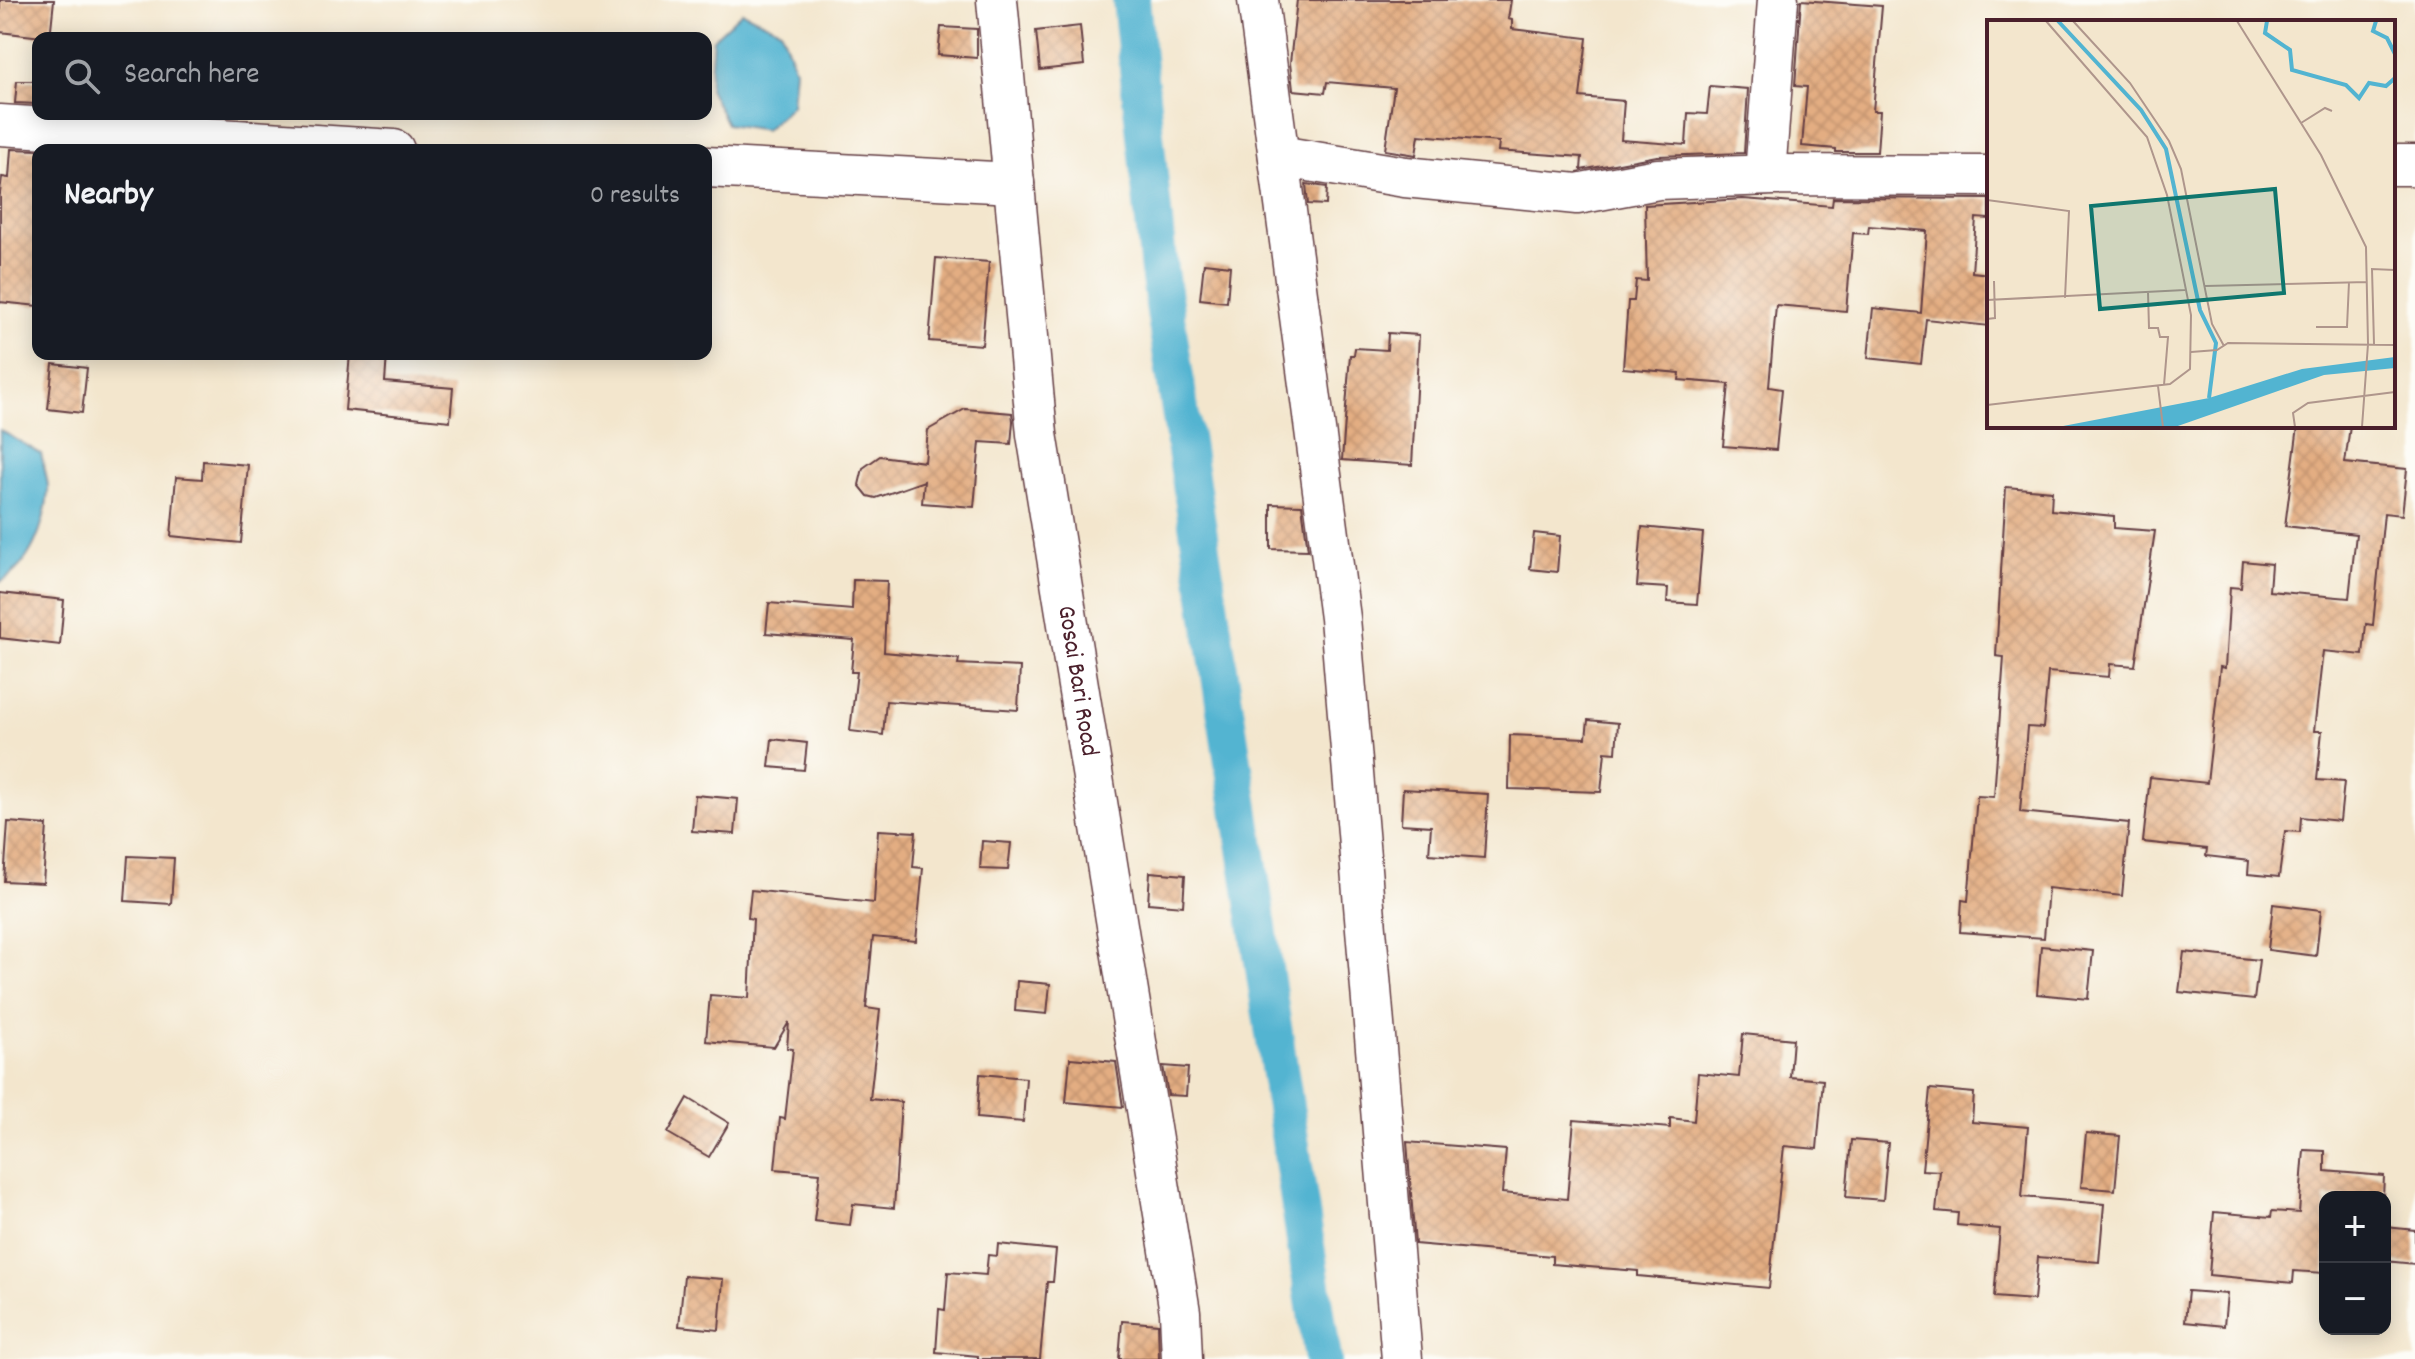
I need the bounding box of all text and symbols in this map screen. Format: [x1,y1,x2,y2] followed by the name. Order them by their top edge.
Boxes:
[1987,20,2395,428] inset map
[32,32,712,120] search box
[60,54,104,98] icon: search
[124,55,260,98] text: Search here
[64,172,153,221] text: Nearby
[590,178,680,215] text: 0 results
[1047,603,1108,759] street label: Gosai Bari Road
[2319,1191,2391,1335] map controls
[2319,1191,2391,1263] button: +
[2319,1263,2391,1335] button: −

